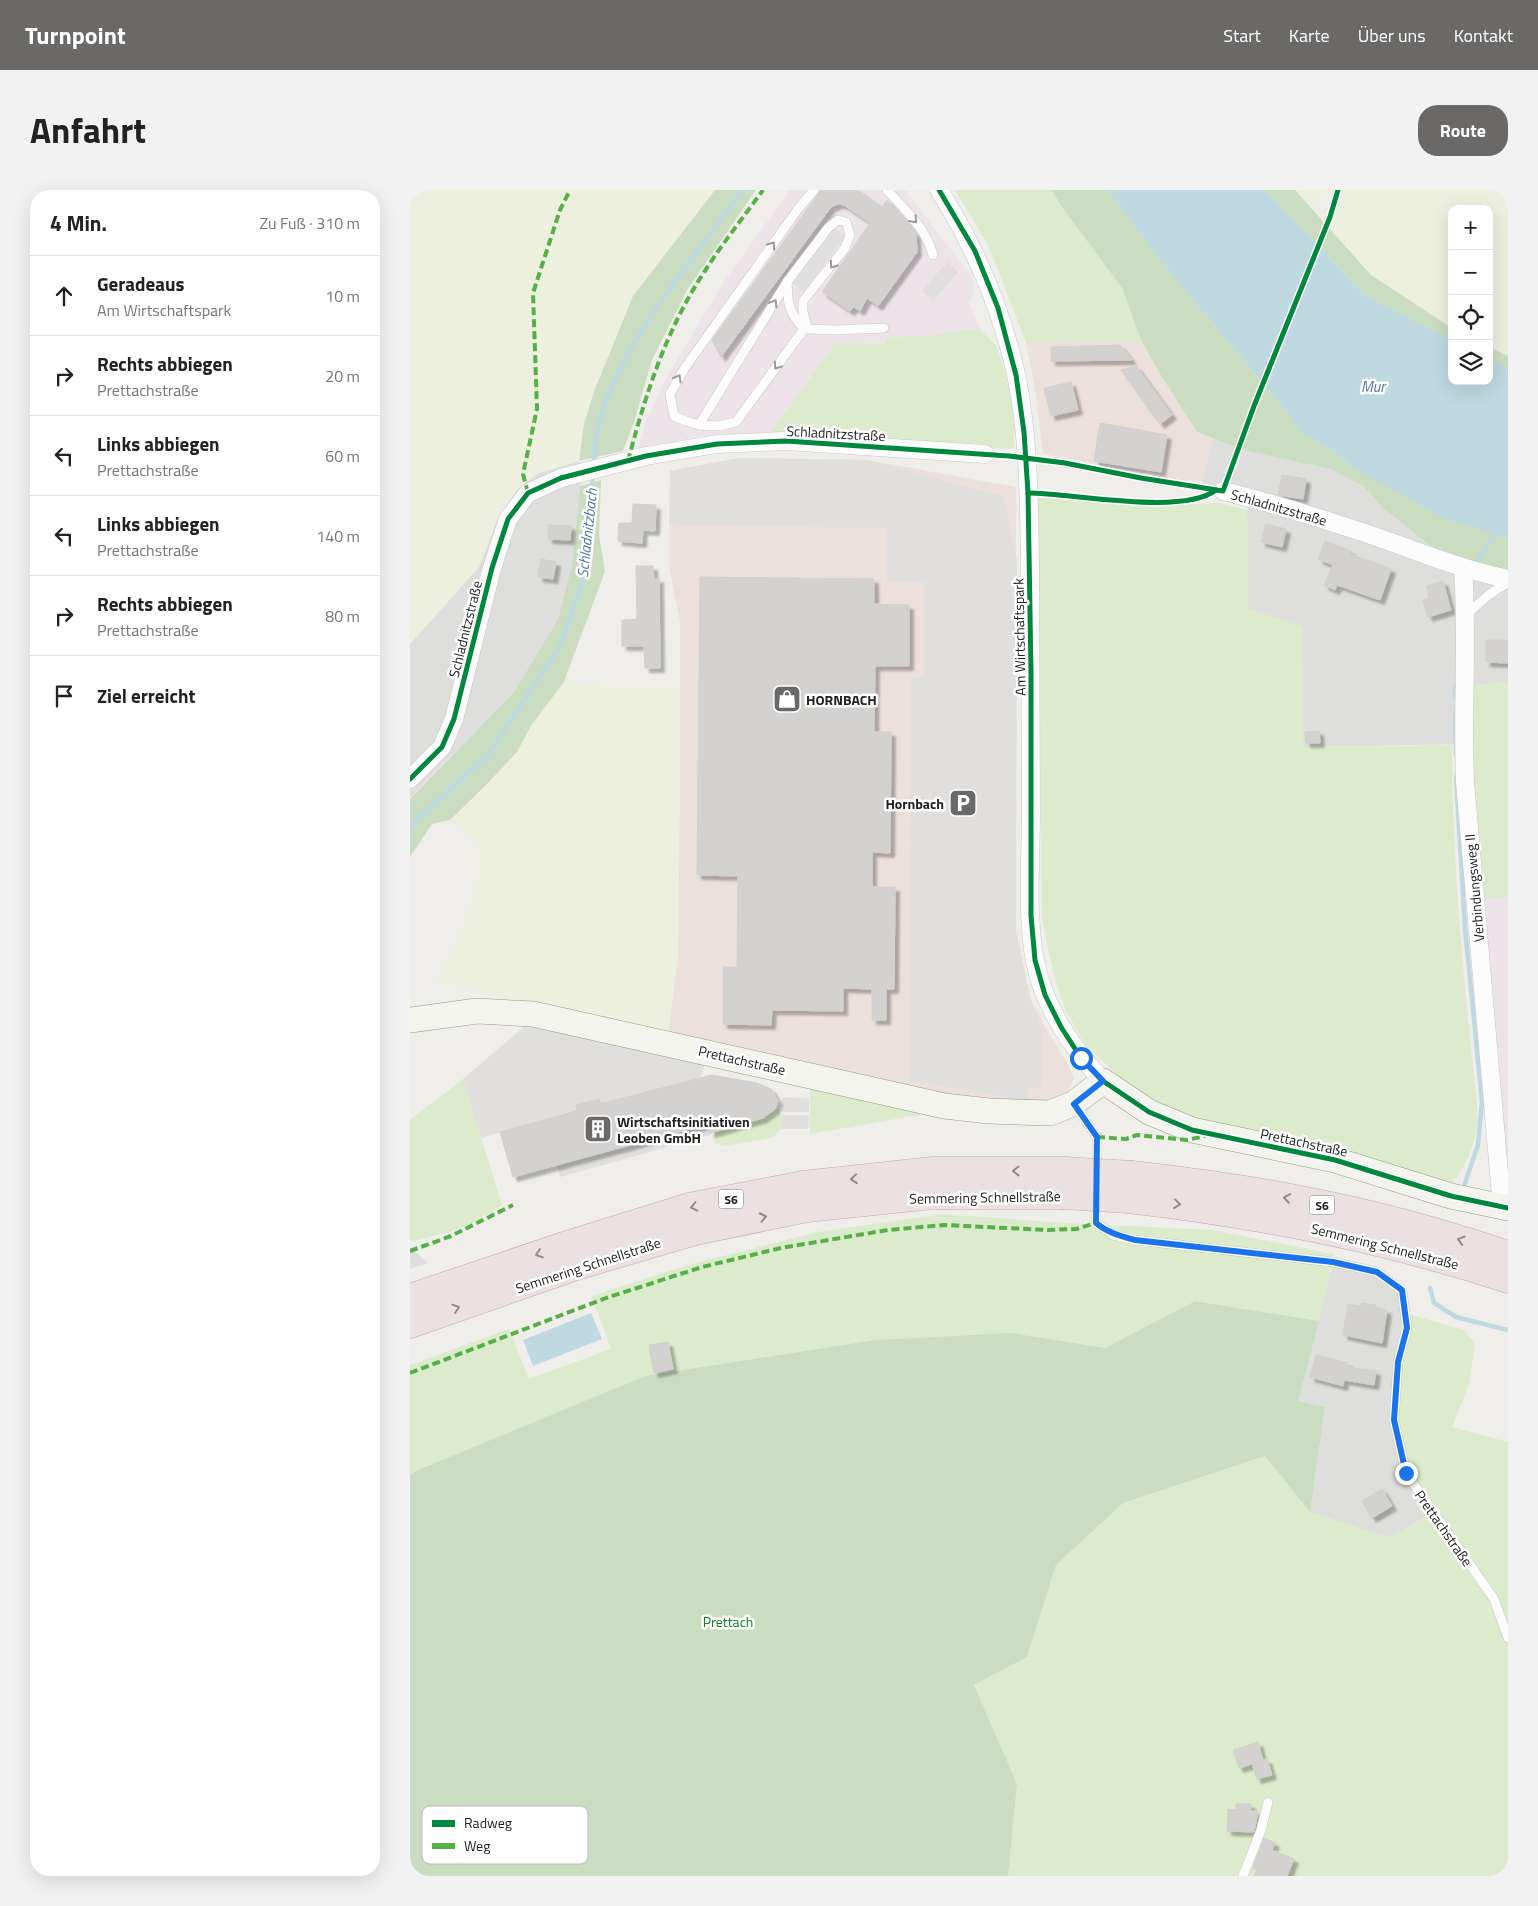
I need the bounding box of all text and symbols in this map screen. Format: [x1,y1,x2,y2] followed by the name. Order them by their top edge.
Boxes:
[25,17,126,53] text: Turnpoint
[1223,22,1261,49] text: Start
[1289,22,1330,49] text: Karte
[1358,22,1426,49] text: Über uns
[1454,22,1513,49] text: Kontakt
[30,103,146,157] text: Anfahrt
[1418,105,1508,156] button: Route
[1448,205,1493,385] map controls
[1448,205,1493,250] button: +
[50,207,107,239] text: 4 Min.
[259,211,360,235] text: Zu Fuß · 310 m
[908,215,917,224] one-way arrow
[765,242,775,251] one-way arrow
[1448,250,1493,295] button: −
[830,259,839,269] one-way arrow
[97,269,184,298] text: Geradeaus
[50,282,78,310] icon: ahead
[325,284,360,308] text: 10 m
[1448,295,1493,340] button: locate
[97,298,231,322] text: Am Wirtschaftspark
[767,300,777,309] one-way arrow
[1448,340,1493,385] button: layers
[97,349,233,378] text: Rechts abbiegen
[774,360,783,370] one-way arrow
[50,362,78,390] icon: right
[325,364,360,388] text: 20 m
[672,375,682,384] one-way arrow
[1361,375,1387,398] water label: Mur
[97,378,199,402] text: Prettachstraße
[786,420,886,446] street label: Schladnitzstraße
[97,429,220,458] text: Links abbiegen
[50,442,78,470] icon: left
[325,444,360,468] text: 60 m
[97,458,199,482] text: Prettachstraße
[1228,483,1330,531] street label: Schladnitzstraße
[571,487,603,579] water label: Schladnitzbach
[97,509,220,538] text: Links abbiegen
[50,522,78,550] icon: left
[316,524,360,548] text: 140 m
[97,538,199,562] text: Prettachstraße
[443,578,487,680] street label: Schladnitzstraße
[1007,578,1031,696] street label: Am Wirtschaftspark
[97,589,233,618] text: Rechts abbiegen
[50,602,78,630] icon: right
[325,604,360,628] text: 80 m
[97,618,199,642] text: Prettachstraße
[97,681,195,710] text: Ziel erreicht
[50,682,78,710] icon: arrive
[772,684,802,714] shop icon: HORNBACH
[806,689,877,710] place label: HORNBACH
[948,788,978,818] parking icon: Hornbach
[885,793,944,814] place label: Hornbach
[1459,833,1489,943] street label: Verbindungsweg II
[696,1040,788,1080] street label: Prettachstraße
[1070,1047,1093,1070] route start
[617,1111,750,1148] place label: Wirtschaftsinitiativen Leoben GmbH
[583,1114,613,1144] building icon: Wirtschaftsinitiativen Leoben GmbH
[1258,1122,1350,1162] street label: Prettachstraße
[1012,1166,1020,1176] one-way arrow
[850,1173,858,1184] one-way arrow
[909,1185,1061,1209] street label: Semmering Schnellstraße
[718,1190,744,1209] road number: S6
[1282,1193,1291,1203] one-way arrow
[1310,1196,1334,1214] road number: S6
[1174,1198,1182,1209] one-way arrow
[690,1201,699,1212] one-way arrow
[758,1213,767,1223] one-way arrow
[1309,1217,1461,1275] street label: Semmering Schnellstraße
[513,1232,663,1298] street label: Semmering Schnellstraße
[1458,1236,1466,1246] one-way arrow
[535,1248,544,1258] one-way arrow
[451,1304,460,1314] one-way arrow
[1395,1462,1418,1485] route end
[1410,1486,1478,1570] street label: Prettachstraße
[703,1611,753,1632] park label: Prettach
[422,1806,588,1864] legend
[464,1812,512,1833] text: Radweg
[464,1835,490,1856] text: Weg

